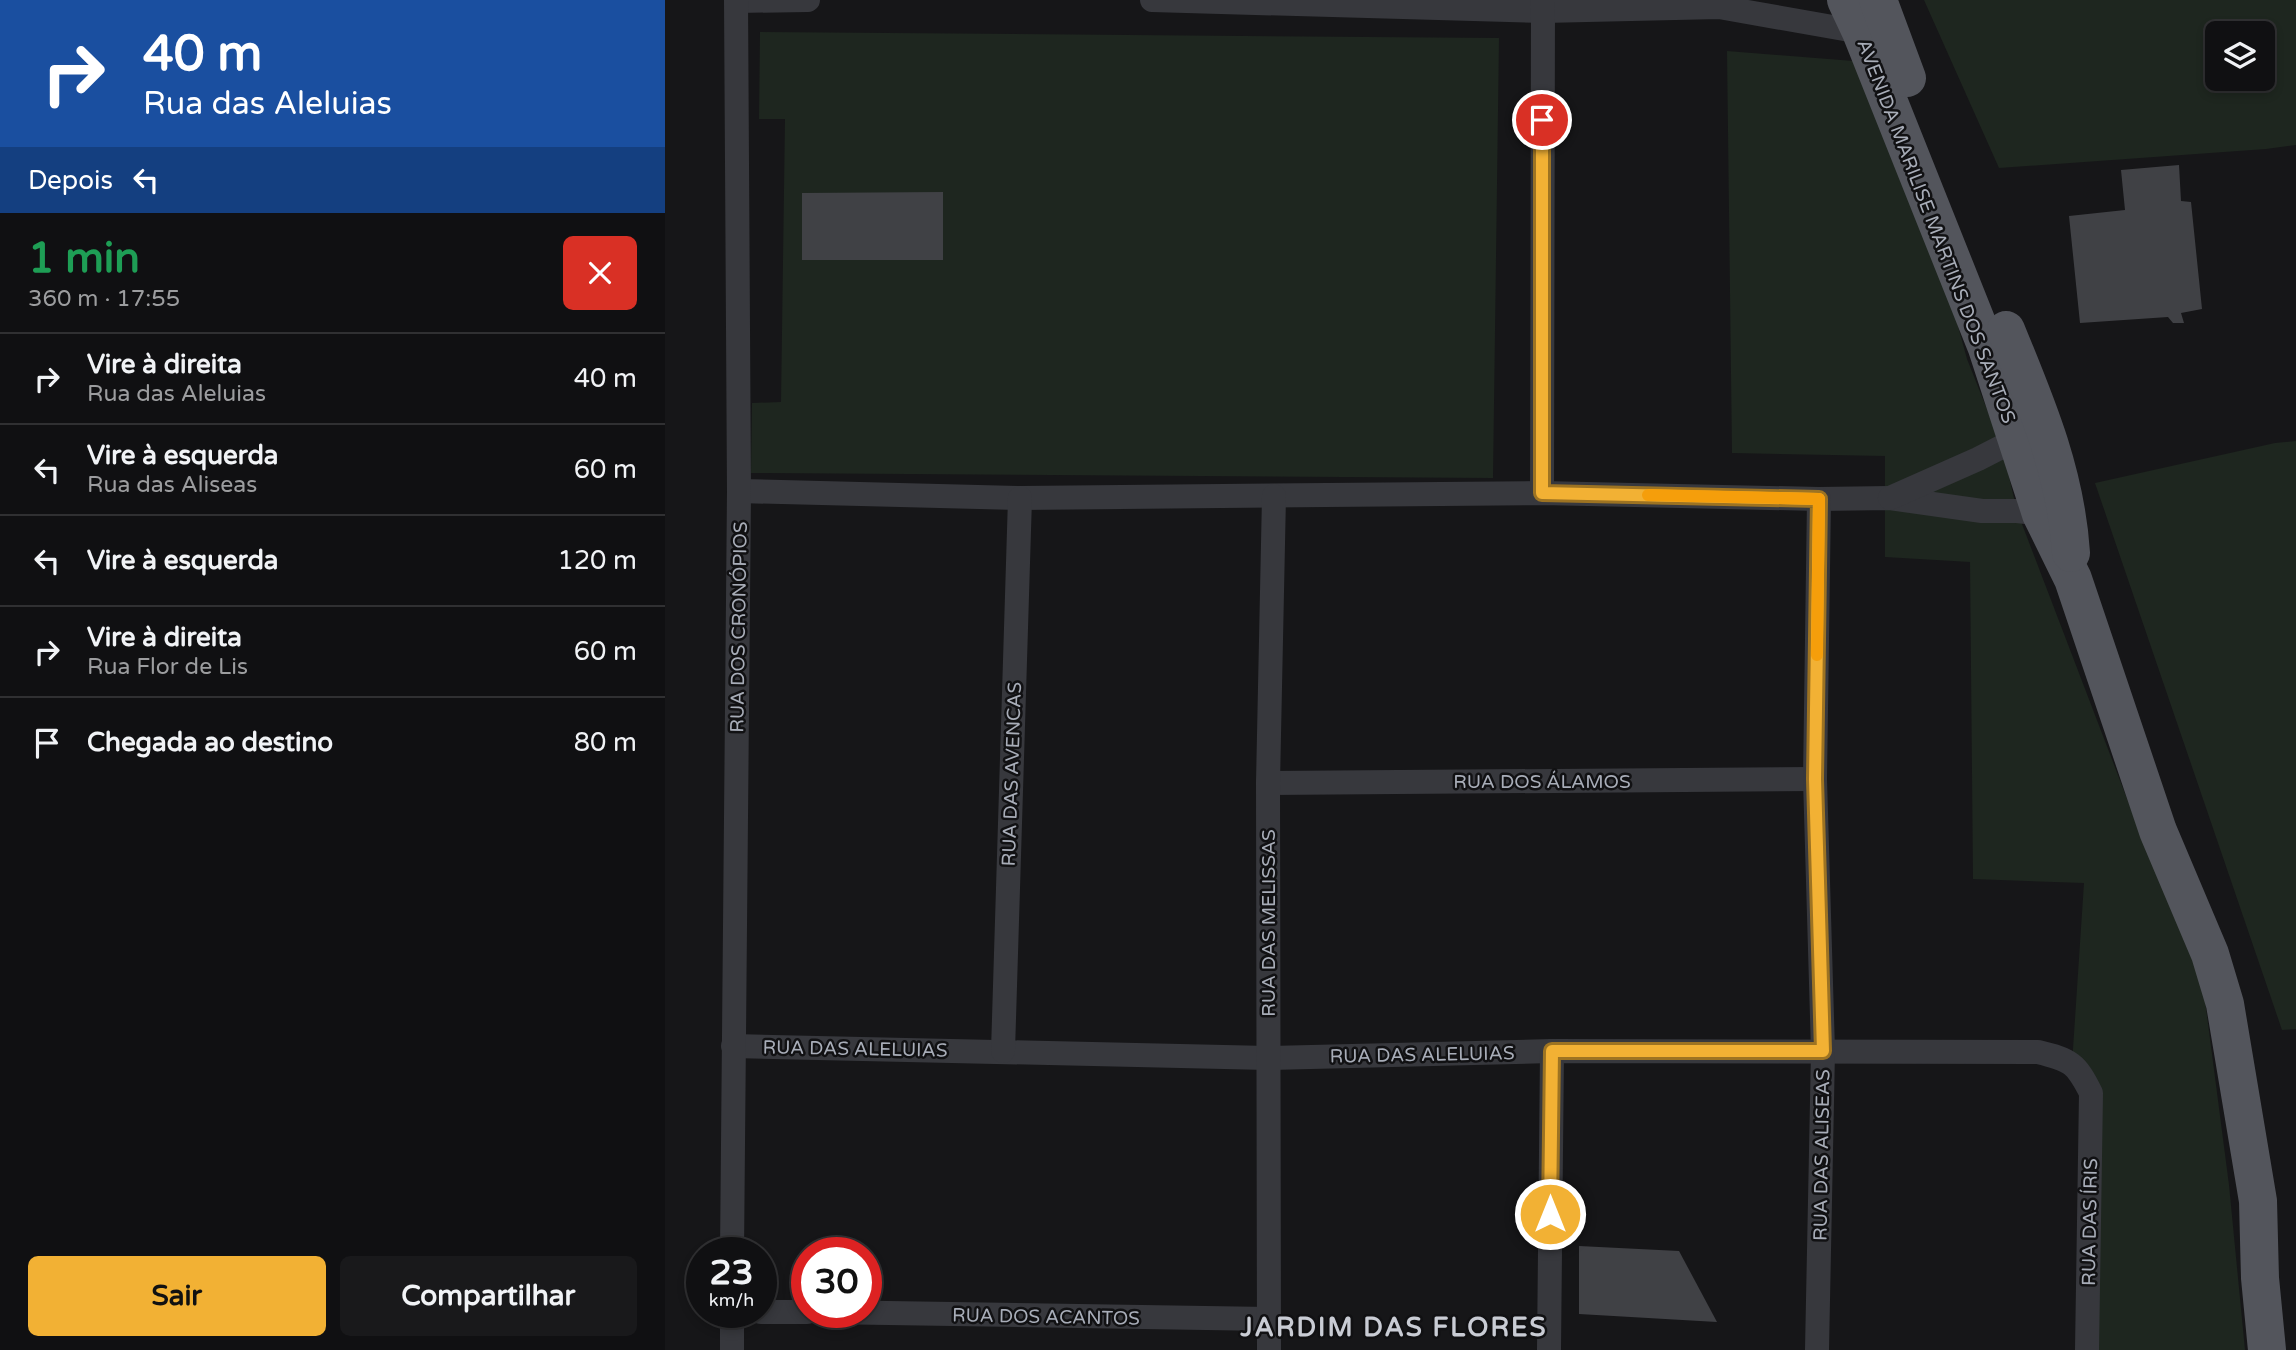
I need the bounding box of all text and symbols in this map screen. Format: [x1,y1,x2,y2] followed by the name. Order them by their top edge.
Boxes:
[2205,21,2275,91] map controls
[2205,21,2275,91] button: layers
[143,25,262,84] text: 40 m
[28,28,119,119] icon: right
[1852,36,2020,427] street label: AVENIDA MARILISE MARTINS DOS SANTOS
[143,85,392,123] text: Rua das Aleluias
[1512,90,1572,150] pin
[1523,101,1561,139] icon: arrive
[127,161,165,199] icon: left
[28,165,113,196] text: Depois
[28,233,140,284] text: 1 min
[563,236,637,310] button: close
[28,285,180,313] text: 360 m · 17:55
[87,349,242,380] text: Vire à direita
[28,360,66,398] icon: right
[574,363,637,394] text: 40 m
[87,380,266,408] text: Rua das Aleluias
[87,440,278,471] text: Vire à esquerda
[28,451,66,489] icon: left
[574,454,637,485] text: 60 m
[87,471,257,499] text: Rua das Aliseas
[725,521,752,733] street label: RUA DOS CRONÓPIOS
[28,542,66,580] icon: left
[87,545,278,576] text: Vire à esquerda
[557,545,637,576] text: 120 m
[87,622,242,653] text: Vire à direita
[28,633,66,671] icon: right
[574,636,637,667] text: 60 m
[87,653,248,681] text: Rua Flor de Lis
[998,681,1026,867] street label: RUA DAS AVENCAS
[28,724,66,762] icon: arrive
[87,727,333,758] text: Chegada ao destino
[574,727,637,758] text: 80 m
[1453,770,1631,793] street label: RUA DOS ÁLAMOS
[1258,829,1280,1017] street label: RUA DAS MELISSAS
[762,1036,948,1062] street label: RUA DAS ALELUIAS
[1329,1042,1515,1068] street label: RUA DAS ALELUIAS
[1810,1069,1834,1241] street label: RUA DAS ALISEAS
[2077,1158,2102,1286] street label: RUA DAS ÍRIS
[1513,1177,1587,1251] position arrow
[791,1237,882,1328] speed limit sign: 30
[710,1252,753,1294] text: 23
[28,1256,326,1336] button: Sair
[340,1256,637,1336] button: Compartilhar
[709,1289,754,1311] text: km/h
[952,1304,1140,1330] street label: RUA DOS ACANTOS
[1239,1312,1548,1343] district label: JARDIM DAS FLORES

